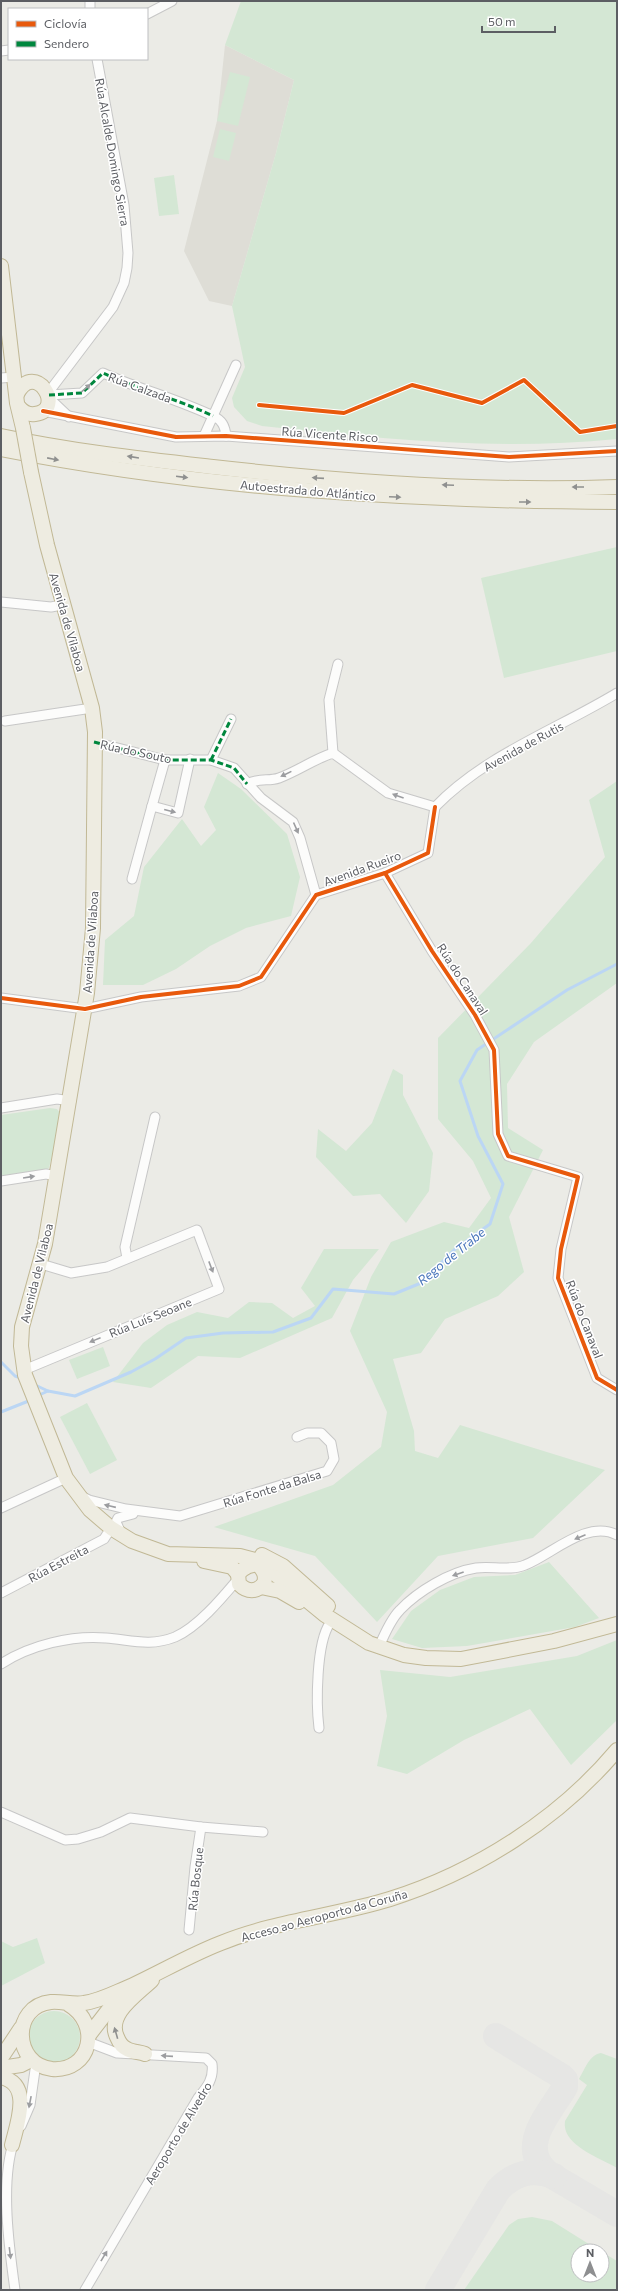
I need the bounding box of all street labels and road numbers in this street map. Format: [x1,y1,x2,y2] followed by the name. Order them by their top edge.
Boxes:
[93,77,133,227] street label: Rúa Alcalde Domingo Sierra
[106,369,174,405] street label: Rúa Calzada
[281,424,379,444] street label: Rúa Vicente Risco
[239,477,377,503] street label: Autoestrada do Atlántico
[47,571,89,673] street label: Avenida de Vilaboa
[481,718,565,774] street label: Avenida de Rutis
[99,737,173,765] street label: Rúa do Souto
[321,847,403,889] street label: Avenida Rueiro
[79,890,101,994] street label: Avenida de Vilaboa
[435,941,491,1017] street label: Rúa do Canaval
[17,1222,55,1324] street label: Avenida de Vilaboa
[564,1278,606,1360] street label: Rúa do Canaval
[107,1294,193,1340] street label: Rúa Luís Seoane
[221,1466,323,1510] street label: Rúa Fonte da Balsa
[26,1541,90,1585] street label: Rúa Estreita
[185,1847,205,1911] street label: Rúa Bosque
[239,1886,409,1944] street label: Acceso ao Aeroporto da Coruña
[142,2079,214,2187] street label: Aeroporto de Alvedro

